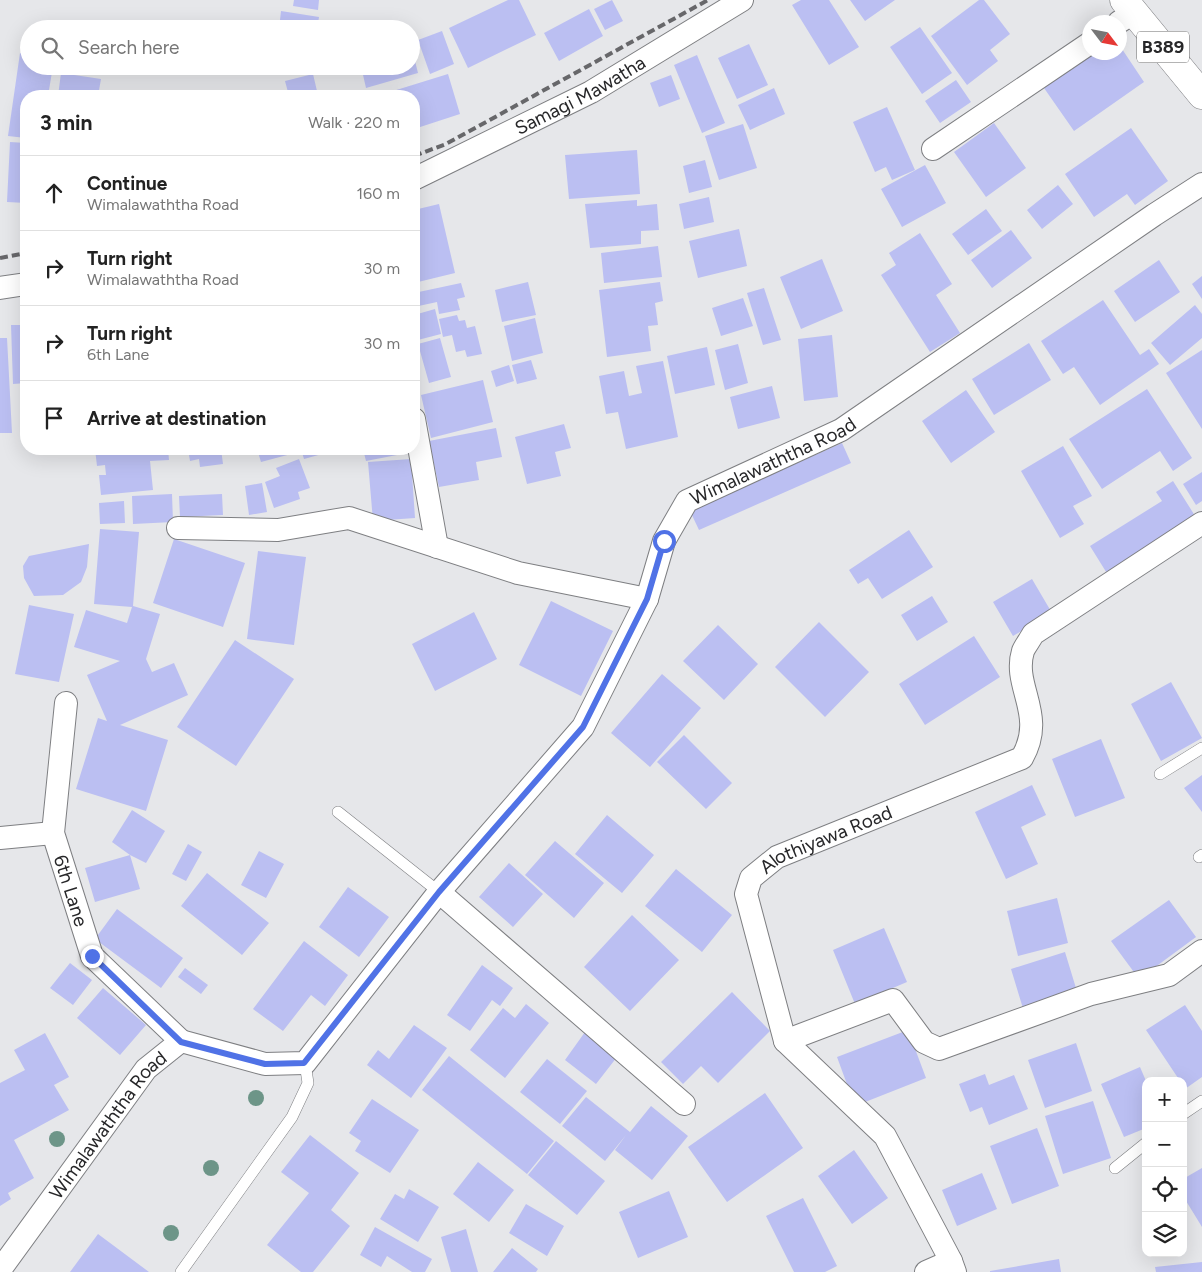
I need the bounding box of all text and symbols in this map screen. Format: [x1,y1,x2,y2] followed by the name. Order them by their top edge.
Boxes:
[1082,15,1127,60] north arrow
[20,20,420,75] search box
[1137,32,1189,62] road number: B389
[38,34,66,62] icon: search
[78,36,180,59] text: Search here
[511,51,650,140] street label: Samagi Mawatha
[40,110,92,135] text: 3 min
[308,113,400,132] text: Walk · 220 m
[87,172,167,195] text: Continue
[40,179,68,207] icon: ahead
[357,184,400,203] text: 160 m
[87,195,239,214] text: Wimalawaththa Road
[87,247,173,270] text: Turn right
[40,254,68,282] icon: right
[363,259,400,278] text: 30 m
[87,270,239,289] text: Wimalawaththa Road
[87,322,173,345] text: Turn right
[40,329,68,357] icon: right
[363,334,400,353] text: 30 m
[87,345,149,364] text: 6th Lane
[40,404,68,432] icon: arrive
[87,407,266,430] text: Arrive at destination
[686,412,860,510] street label: Wimalawaththa Road
[653,530,676,553] route start
[755,801,896,879] street label: Alothiyawa Road
[49,852,93,929] street label: 6th Lane
[81,945,104,968] route end
[44,1046,171,1204] street label: Wimalawaththa Road
[1142,1077,1187,1257] map controls
[1142,1077,1187,1122] button: +
[1142,1122,1187,1167] button: −
[1142,1167,1187,1212] button: locate
[1142,1212,1187,1257] button: layers

